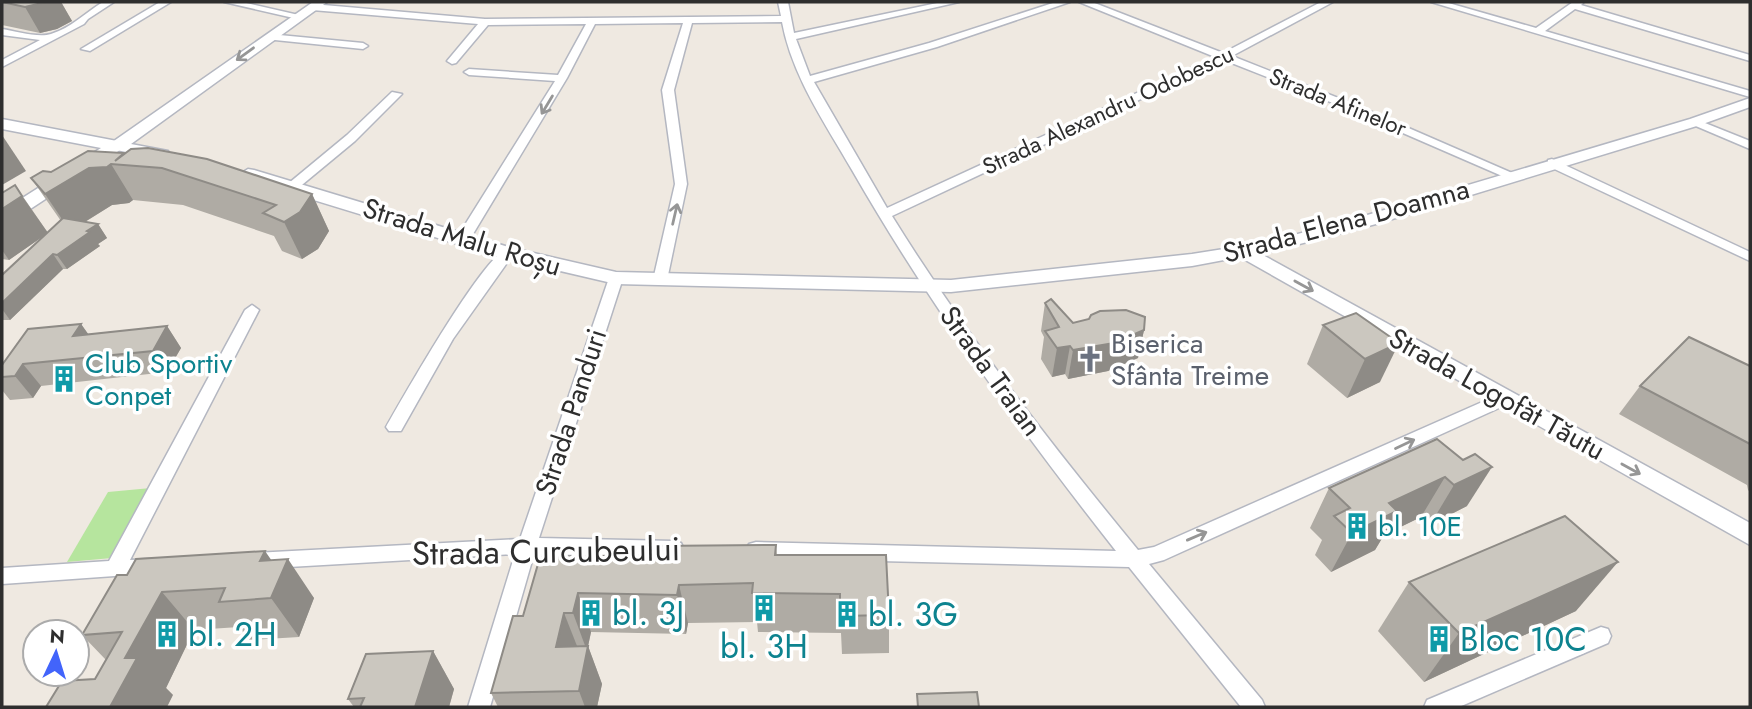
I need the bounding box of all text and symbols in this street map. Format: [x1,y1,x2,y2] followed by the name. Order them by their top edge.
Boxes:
[977,37,1239,183] street label: Strada Alexandru Odobescu
[236,47,255,62] one-way arrow
[1264,59,1412,145] street label: Strada Afinelor
[539,94,553,114] one-way arrow
[1218,168,1474,274] street label: Strada Elena Doamna
[358,187,566,287] street label: Strada Malu Roșu
[669,203,683,226] one-way arrow
[1293,279,1313,293] one-way arrow
[930,297,1052,445] street label: Strada Traian
[1381,318,1613,470] street label: Strada Logofăt Tăutu
[525,323,617,501] street label: Strada Panduri
[1111,323,1269,396] place label: Biserica Sfânta Treime
[85,343,233,416] place label: Club Sportiv Conpet
[1075,344,1105,374] church icon: Biserica Sfânta Treime
[49,364,79,394] building icon: Club Sportiv Conpet
[1394,437,1416,450] one-way arrow
[1620,462,1640,476] one-way arrow
[1378,506,1462,547] place label: bl. 10E
[1342,511,1372,541] building icon: bl. 10E
[411,525,681,577] street label: Strada Curcubeului
[1186,529,1208,542] one-way arrow
[612,590,684,637] place label: bl. 3J
[868,591,958,638] place label: bl. 3G
[749,593,779,623] building icon: bl. 3H
[576,598,606,628] building icon: bl. 3J
[832,599,862,629] building icon: bl. 3G
[188,611,277,658] place label: bl. 2H
[1460,616,1587,663] place label: Bloc 10C
[21,618,91,688] north arrow
[152,619,182,649] building icon: bl. 2H
[49,623,66,651] text: N
[720,623,808,670] place label: bl. 3H
[1424,624,1454,654] building icon: Bloc 10C

